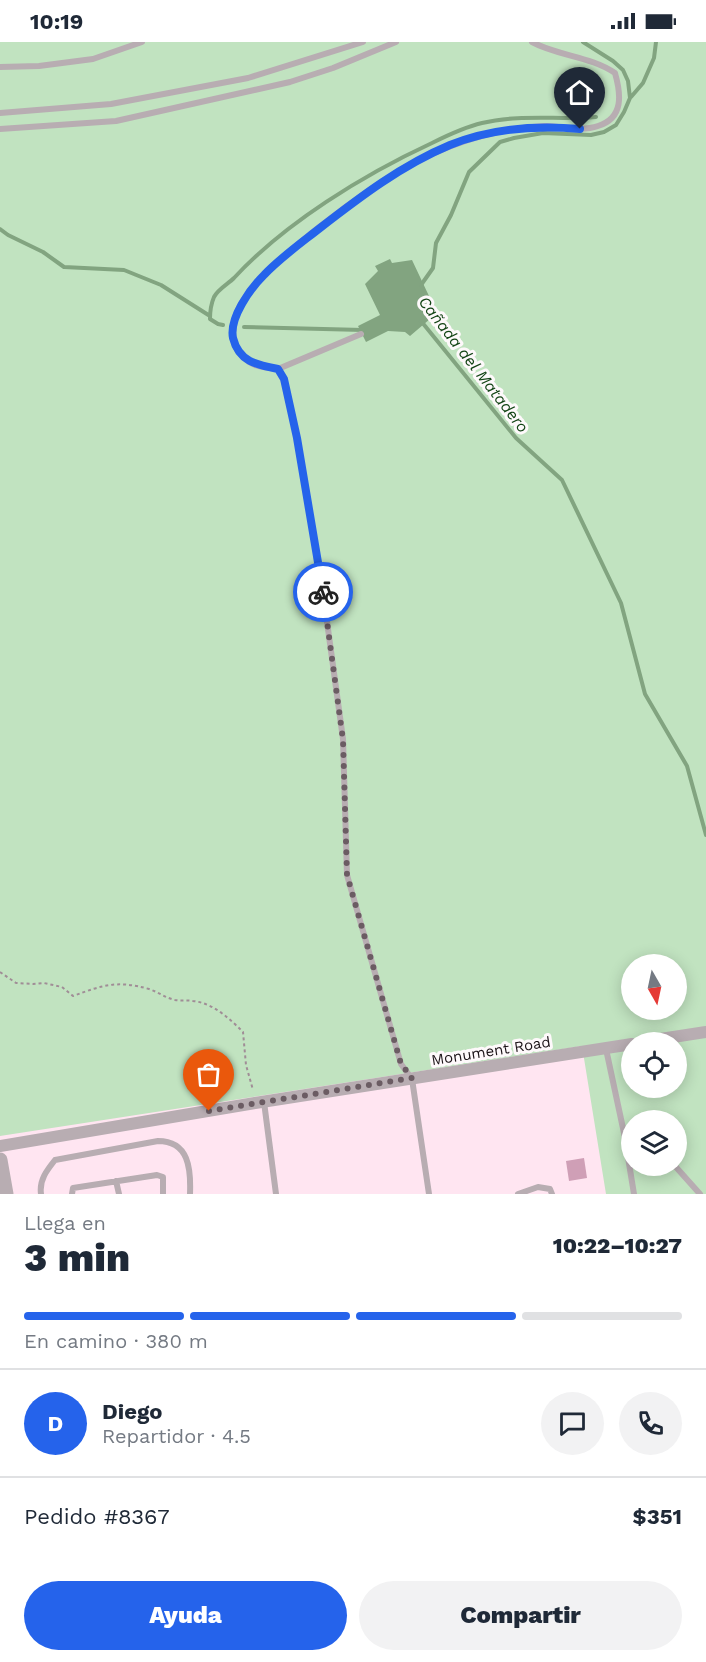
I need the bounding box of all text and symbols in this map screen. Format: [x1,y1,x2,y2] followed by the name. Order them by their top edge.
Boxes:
[30,9,83,34] text: 10:19
[554,67,605,129] pin
[563,76,596,109] icon: home
[415,292,533,436] water label: Cañada del Matadero
[293,562,353,622] courier
[307,576,340,609] icon: bike
[621,954,687,1020] north arrow
[621,954,687,1176] map controls
[621,1032,687,1098] button: locate
[430,1033,552,1069] street label: Monument Road
[183,1049,234,1111] pin
[192,1058,225,1091] icon: bag
[621,1110,687,1176] button: layers
[24,1211,106,1235] text: Llega en
[553,1233,682,1258] text: 10:22–10:27
[24,1235,130,1280] text: 3 min
[24,1329,208,1353] text: En camino · 380 m
[541,1392,604,1455] button: chat
[619,1392,682,1455] button: phone
[102,1399,162,1424] text: Diego
[48,1411,63,1436] text: D
[102,1424,251,1448] text: Repartidor · 4.5
[24,1504,170,1529] text: Pedido #8367
[633,1504,682,1529] text: $351
[24,1581,347,1650] button: Ayuda
[359,1581,682,1650] button: Compartir

